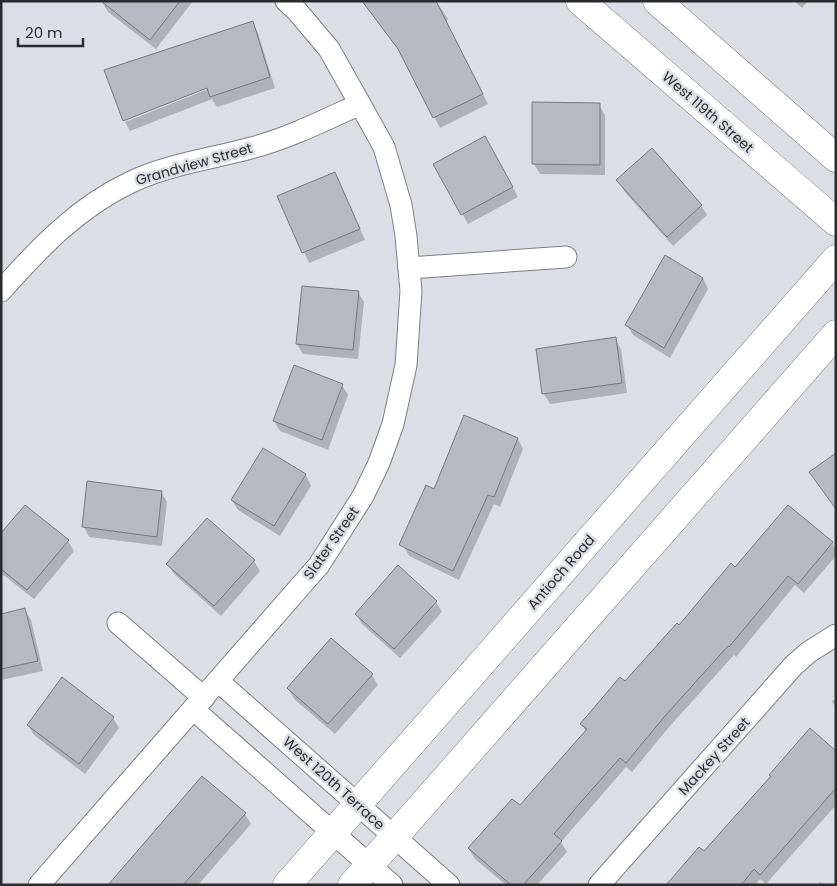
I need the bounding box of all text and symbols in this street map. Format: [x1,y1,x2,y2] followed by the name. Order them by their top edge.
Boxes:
[18,15,82,47] scale bar
[25,22,63,43] text: 20 m
[658,67,758,157] street label: West 119th Street
[133,138,255,190] street label: Grandview Street
[298,503,364,583] street label: Slater Street
[523,530,599,614] street label: Antioch Road
[674,713,754,799] street label: Mackey Street
[279,732,390,834] street label: West 120th Terrace

